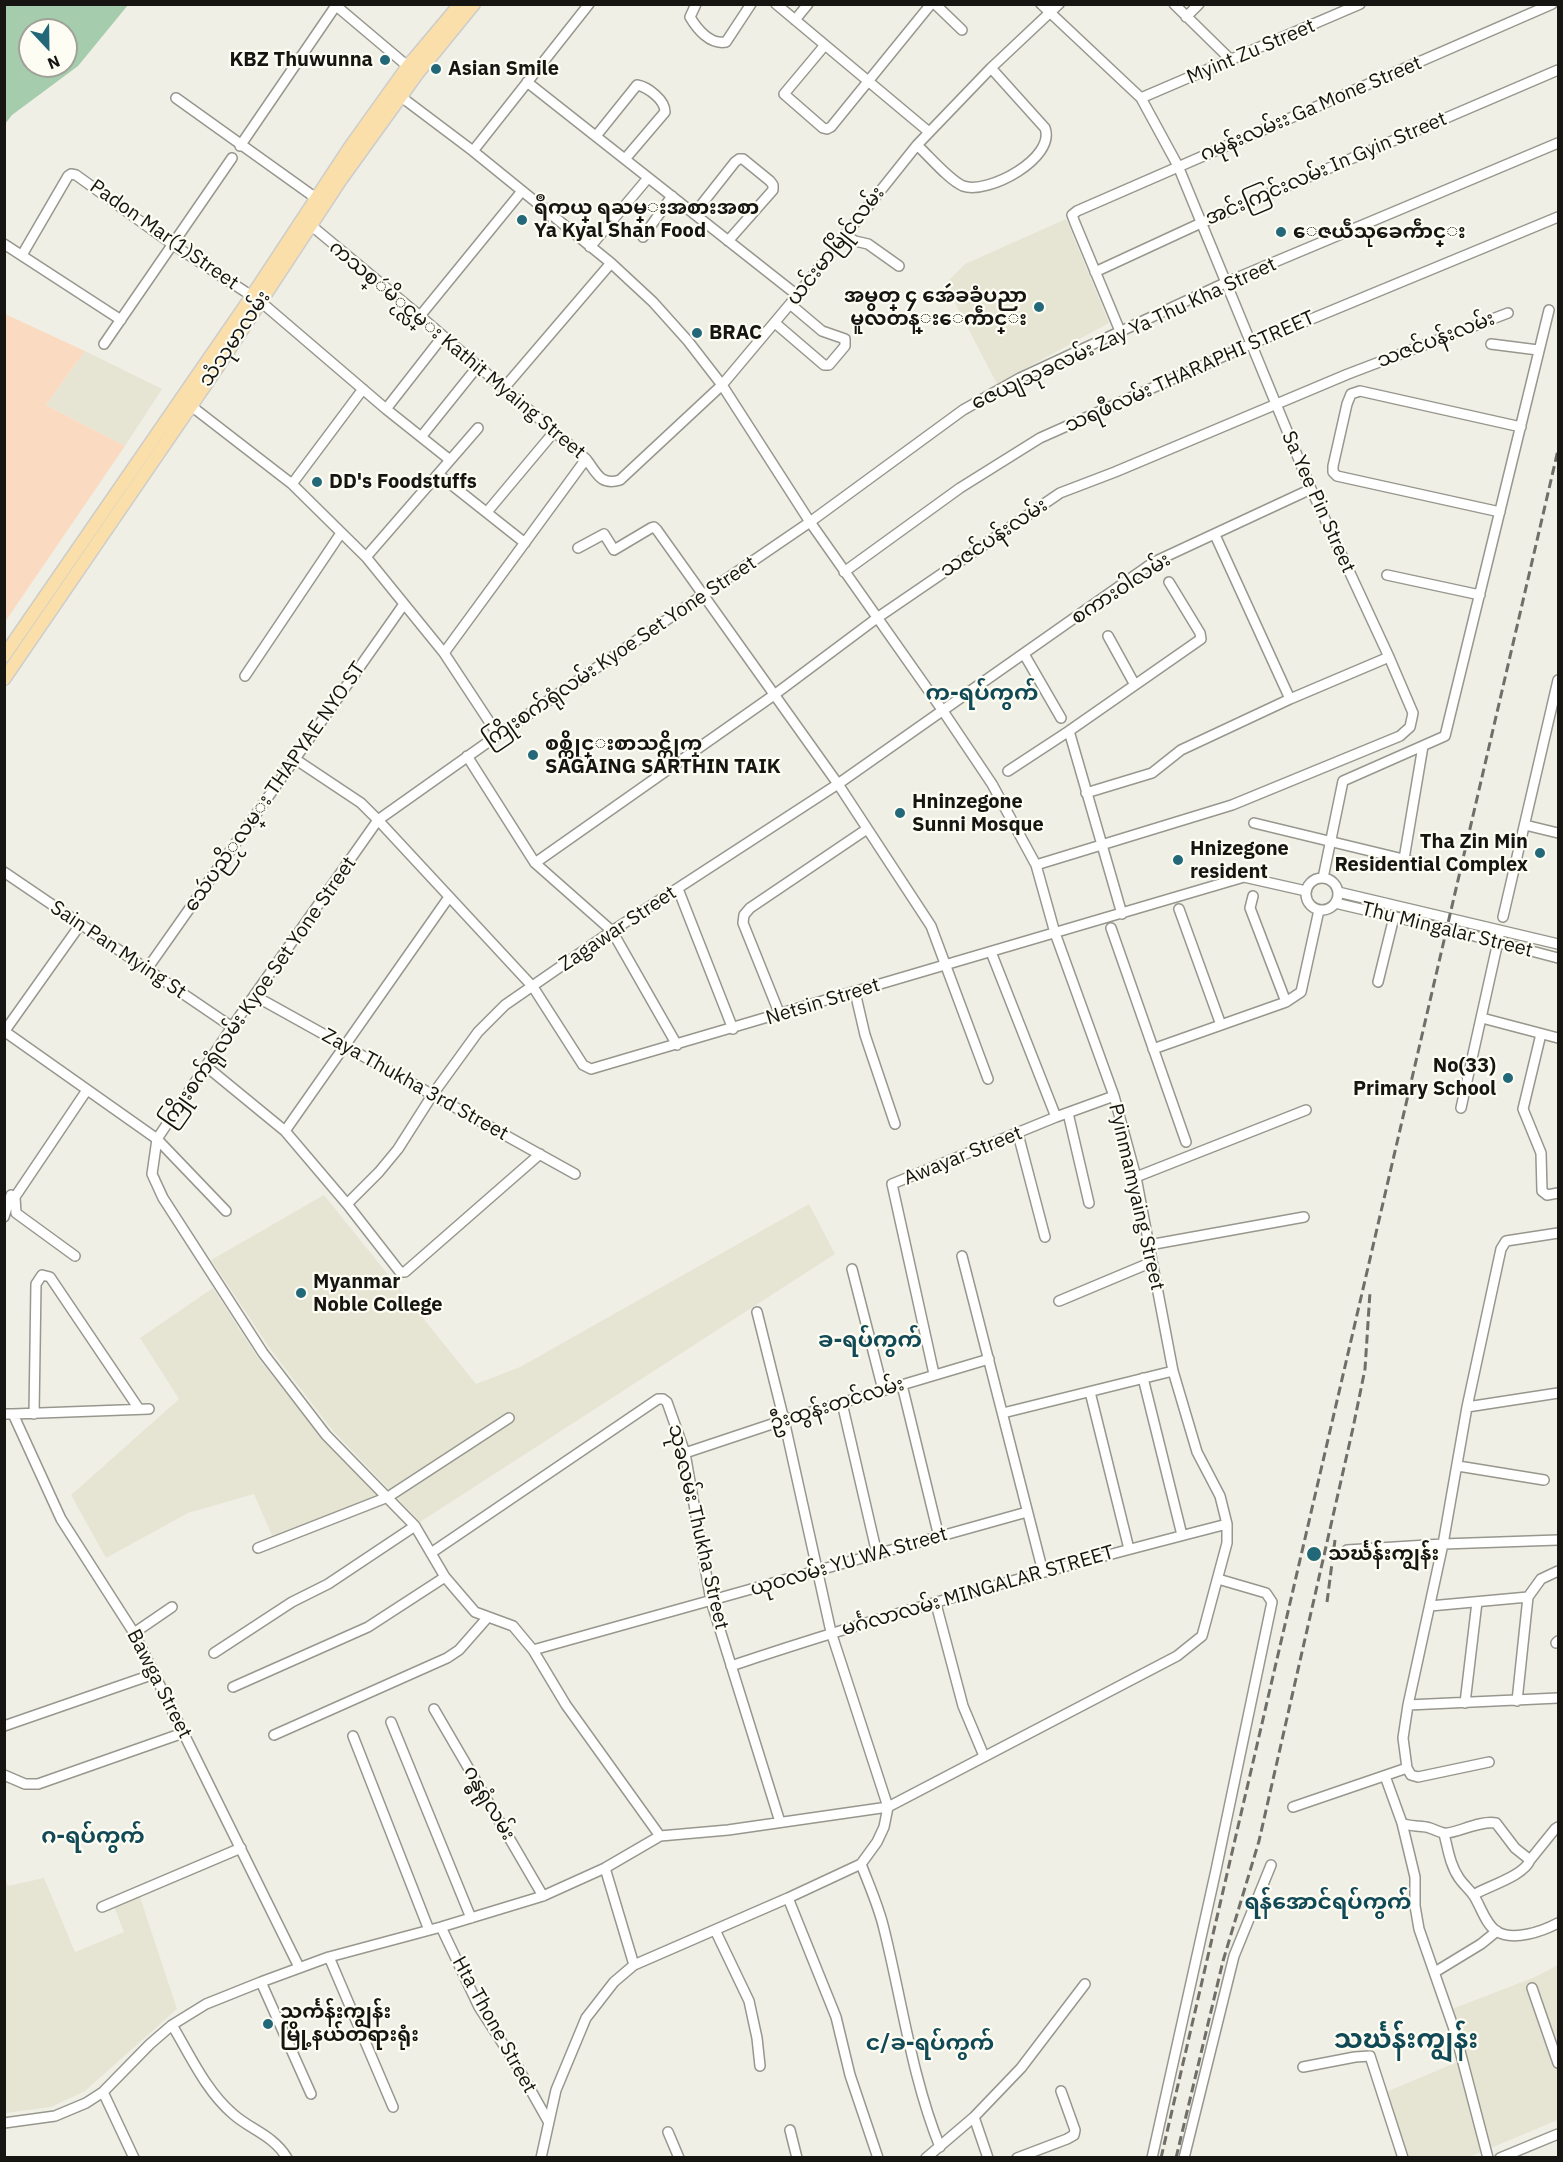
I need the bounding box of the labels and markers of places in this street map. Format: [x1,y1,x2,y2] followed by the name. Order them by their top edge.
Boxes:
[229,48,373,72] place label: KBZ Thuwunna
[378,53,392,67] marker: KBZ Thuwunna
[448,57,559,81] place label: Asian Smile
[429,62,443,76] marker: Asian Smile
[534,196,759,243] place label: ရဳကယ္ ရႀမ္းအစားအစာ Ya Kyal Shan Food
[515,213,529,227] marker: ရဳကယ္ ရႀမ္းအစားအစာ Ya Kyal Shan Food
[1293,220,1466,244] place label: ေဇယဵသုခေကဵာင္း
[1274,225,1288,239] marker: ေဇယဵသုခေကဵာင္း
[844,284,1027,331] place label: အမွတ္ ၄ အေဴခခံပညာ မူလတန္းေကဵာင္း
[1032,300,1046,314] marker: အမွတ္ ၄ အေဴခခံပညာ မူလတန္းေကဵာင္း
[709,321,762,345] place label: BRAC
[690,326,704,340] marker: BRAC
[329,470,477,494] place label: DD's Foodstuffs
[310,475,324,489] marker: DD's Foodstuffs
[545,732,781,779] place label: စစ္ကိုင္းစာသင္တိုက္ SAGAING SARTHIN TAIK
[526,748,540,762] marker: စစ္ကိုင္းစာသင္တိုက္ SAGAING SARTHIN TAIK
[912,790,1044,837] place label: Hninzegone Sunni Mosque
[893,806,907,820] marker: Hninzegone Sunni Mosque
[1334,830,1528,877] place label: Tha Zin Min Residential Complex
[1190,837,1289,884] place label: Hnizegone resident
[1533,846,1547,860] marker: Tha Zin Min Residential Complex
[1171,853,1185,867] marker: Hnizegone resident
[1353,1054,1496,1101] place label: No(33) Primary School
[1501,1071,1515,1085] marker: No(33) Primary School
[313,1270,443,1317] place label: Myanmar Noble College
[294,1286,308,1300] marker: Myanmar Noble College
[1328,1542,1439,1566] place label: သင်္ဃန်းကျွန်း
[1305,1545,1323,1563] marker: သင်္ဃန်းကျွန်း
[280,2000,419,2047] place label: သင်္ကန်းကျွန်း မြို့နယ်တရားရုံး
[261,2017,275,2031] marker: သင်္ကန်းကျွန်း မြို့နယ်တရားရုံး

